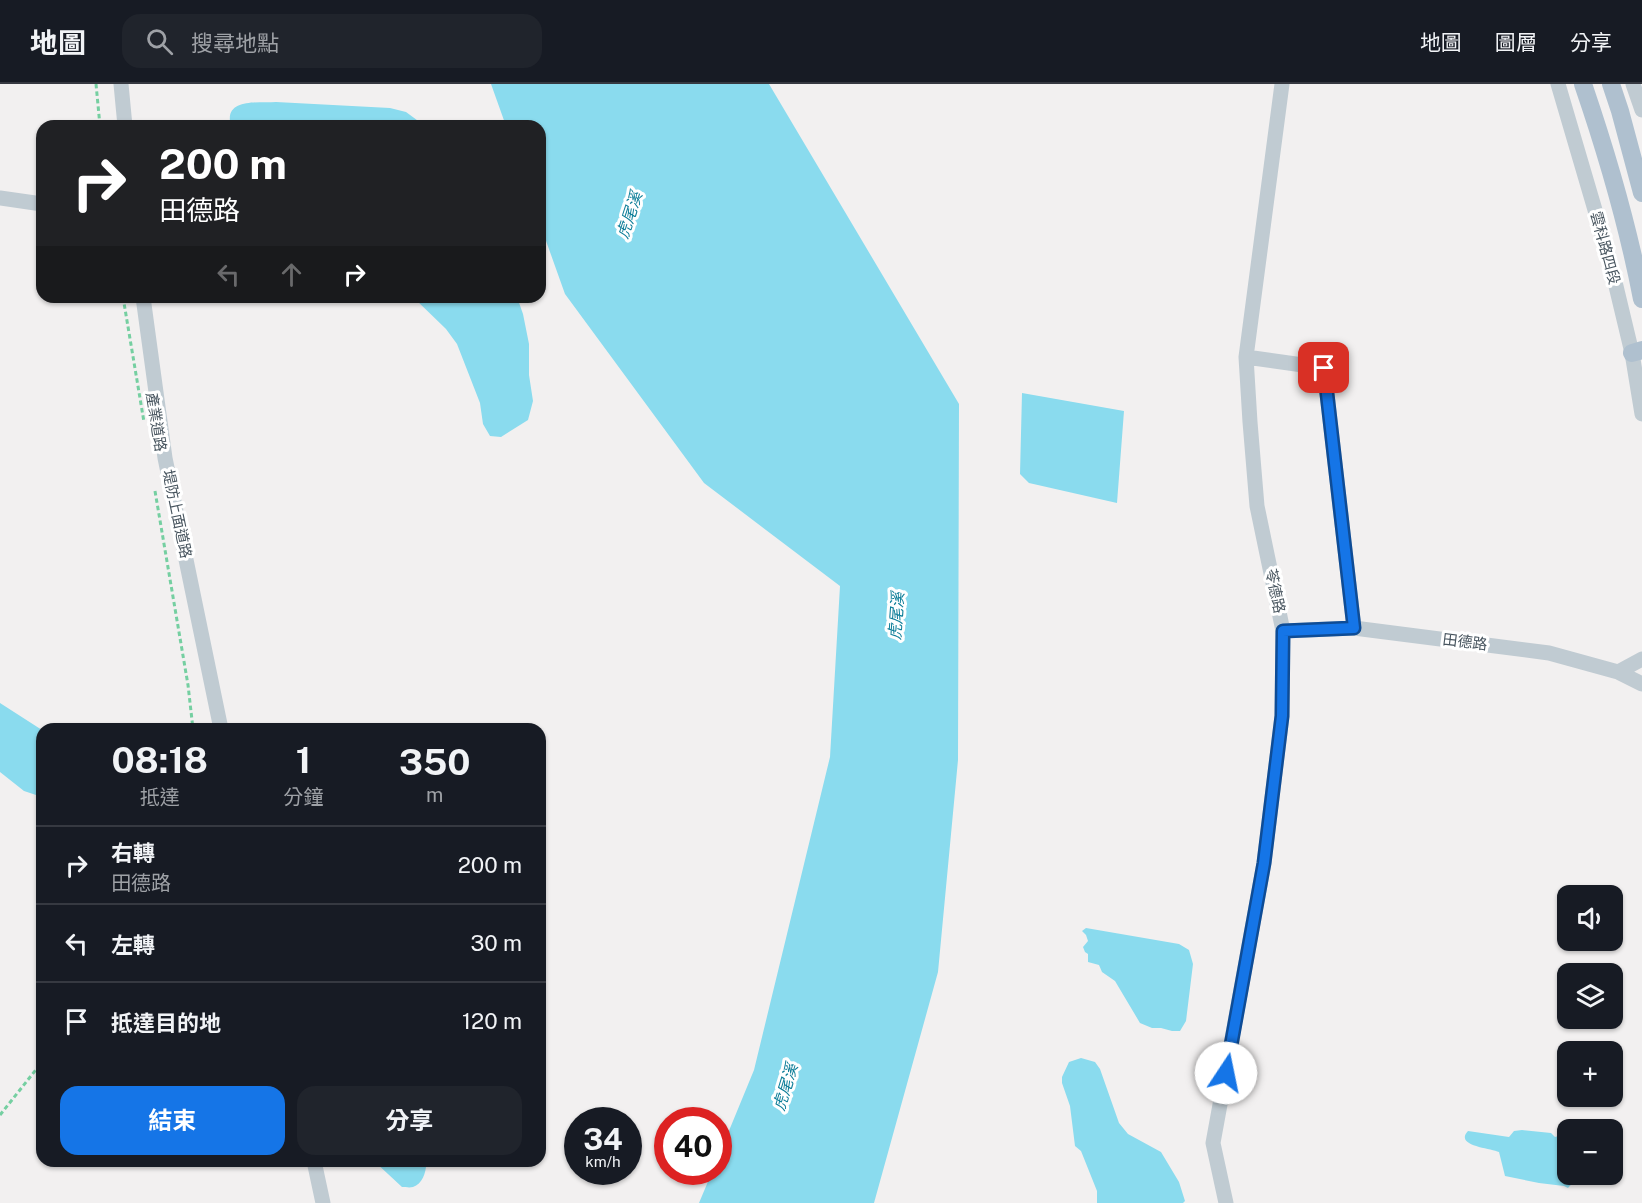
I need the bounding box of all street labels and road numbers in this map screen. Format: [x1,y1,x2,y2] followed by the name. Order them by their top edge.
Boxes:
[1588,209,1623,286] street label: 雲科路四段
[143,391,170,453] street label: 產業道路
[160,468,195,560] street label: 堤防上面道路
[1262,567,1288,615] street label: 苓德路
[1442,630,1488,653] street label: 田德路

